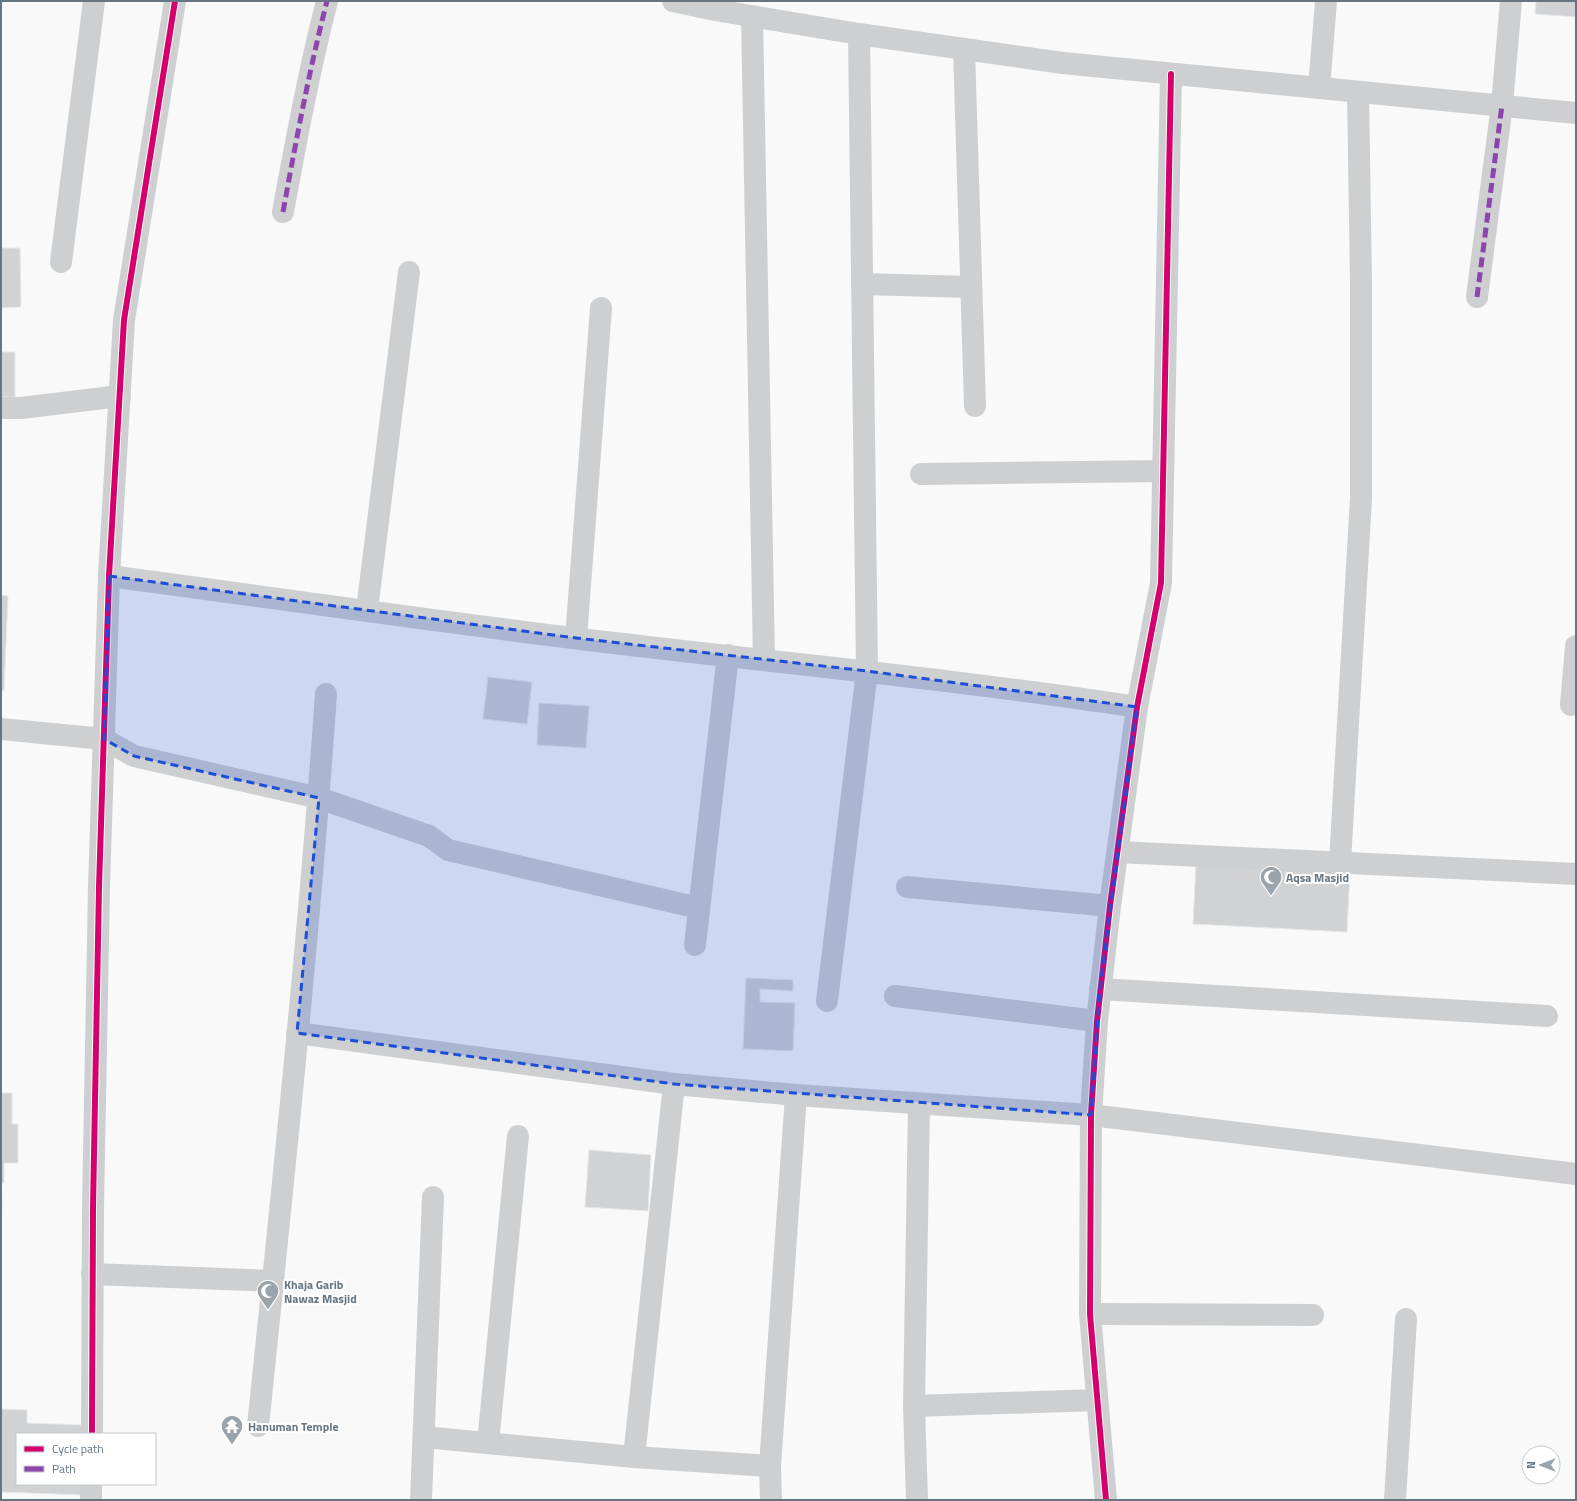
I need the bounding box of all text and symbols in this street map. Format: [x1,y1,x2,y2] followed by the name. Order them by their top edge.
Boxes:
[1258,864,1284,897] mosque icon: Aqsa Masjid
[1286,868,1349,887] place label: Aqsa Masjid
[284,1275,357,1308] place label: Khaja Garib Nawaz Masjid
[255,1278,281,1311] mosque icon: Khaja Garib Nawaz Masjid
[219,1413,245,1446] temple icon: Hanuman Temple
[248,1417,339,1436] place label: Hanuman Temple
[16,1433,156,1485] legend
[52,1439,104,1458] text: Cycle path
[1521,1445,1561,1485] north arrow
[52,1459,76,1478] text: Path
[1523,1461,1539,1469] text: N

